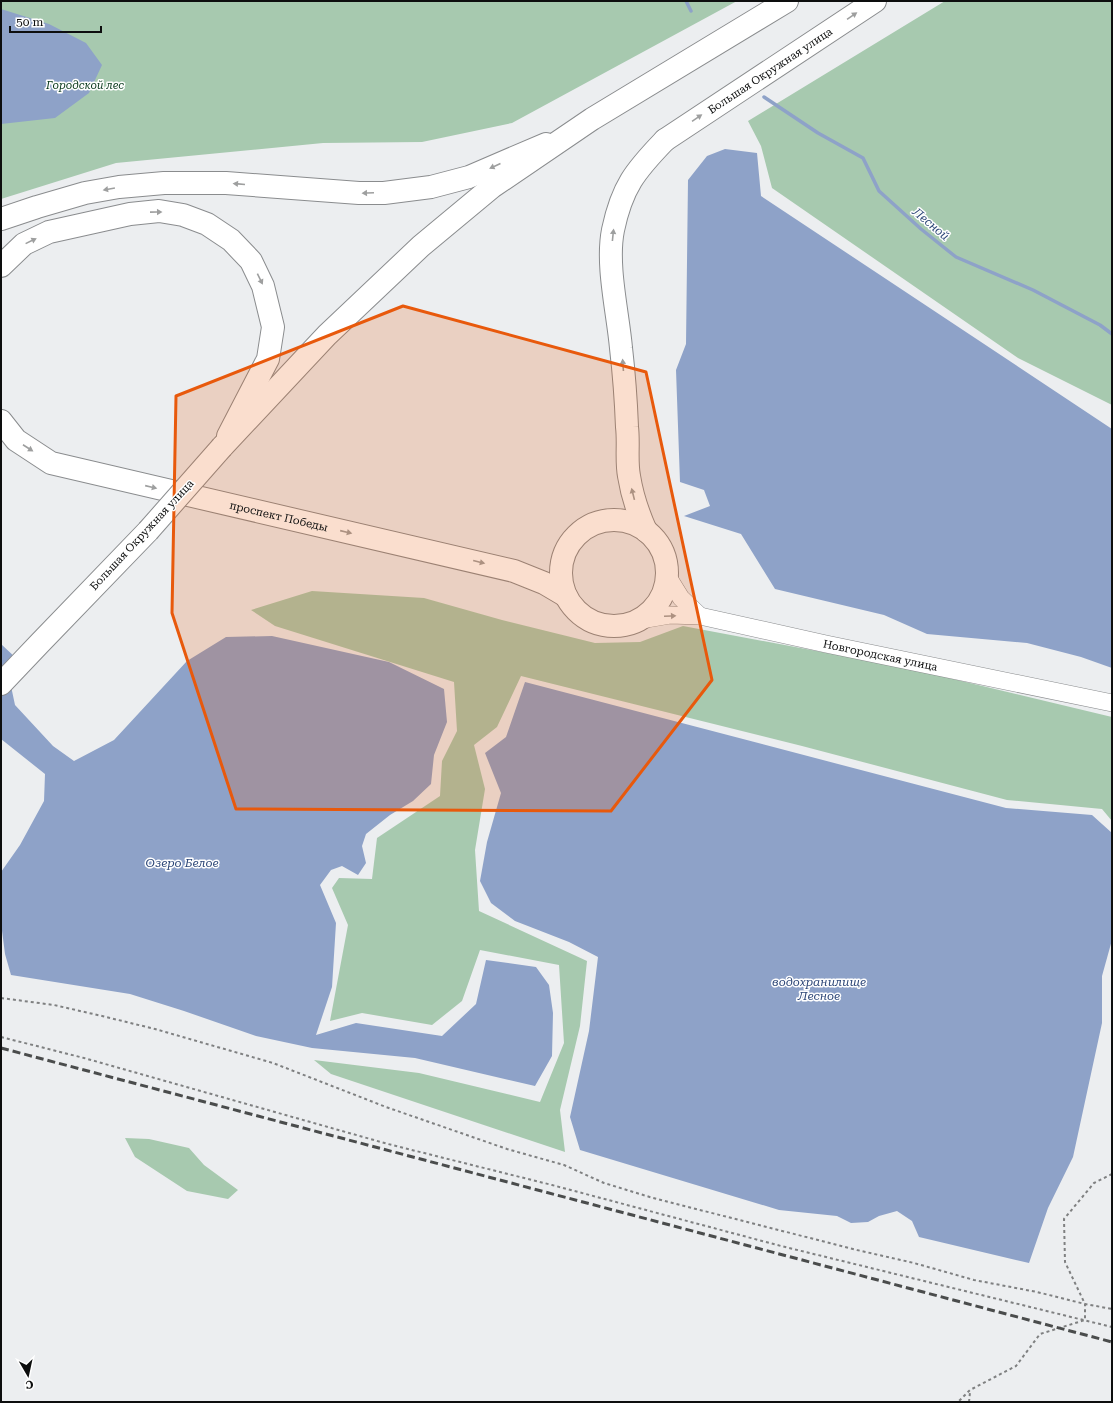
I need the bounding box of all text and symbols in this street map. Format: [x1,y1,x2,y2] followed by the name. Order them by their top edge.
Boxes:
[10,8,101,34] scale bar
[847,12,858,20] one-way arrow
[16,15,43,29] text: 50 m
[705,25,835,116] street label: Большая Окружная улица
[45,79,124,92] park label: Городской лес
[692,114,702,122] one-way arrow
[488,164,500,170] one-way arrow
[233,181,245,188] one-way arrow
[103,186,115,192] one-way arrow
[361,190,374,196] one-way arrow
[909,204,952,243] water label: Лесной
[150,209,163,215] one-way arrow
[610,229,616,241] one-way arrow
[25,238,36,244] one-way arrow
[257,273,263,284] one-way arrow
[619,359,626,371] one-way arrow
[23,444,33,452] one-way arrow
[87,477,197,593] street label: Большая Окружная улица
[145,484,157,490] one-way arrow
[630,488,636,500] one-way arrow
[228,498,329,534] street label: проспект Победы
[339,529,352,535] one-way arrow
[473,559,485,565] one-way arrow
[664,612,676,619] one-way arrow
[822,637,939,673] street label: Новгородская улица
[146,856,218,870] water label: Озеро Белое
[772,975,866,1003] water label: водохранилище Лесное
[8,1355,48,1395] north arrow
[24,1377,34,1391] text: С

